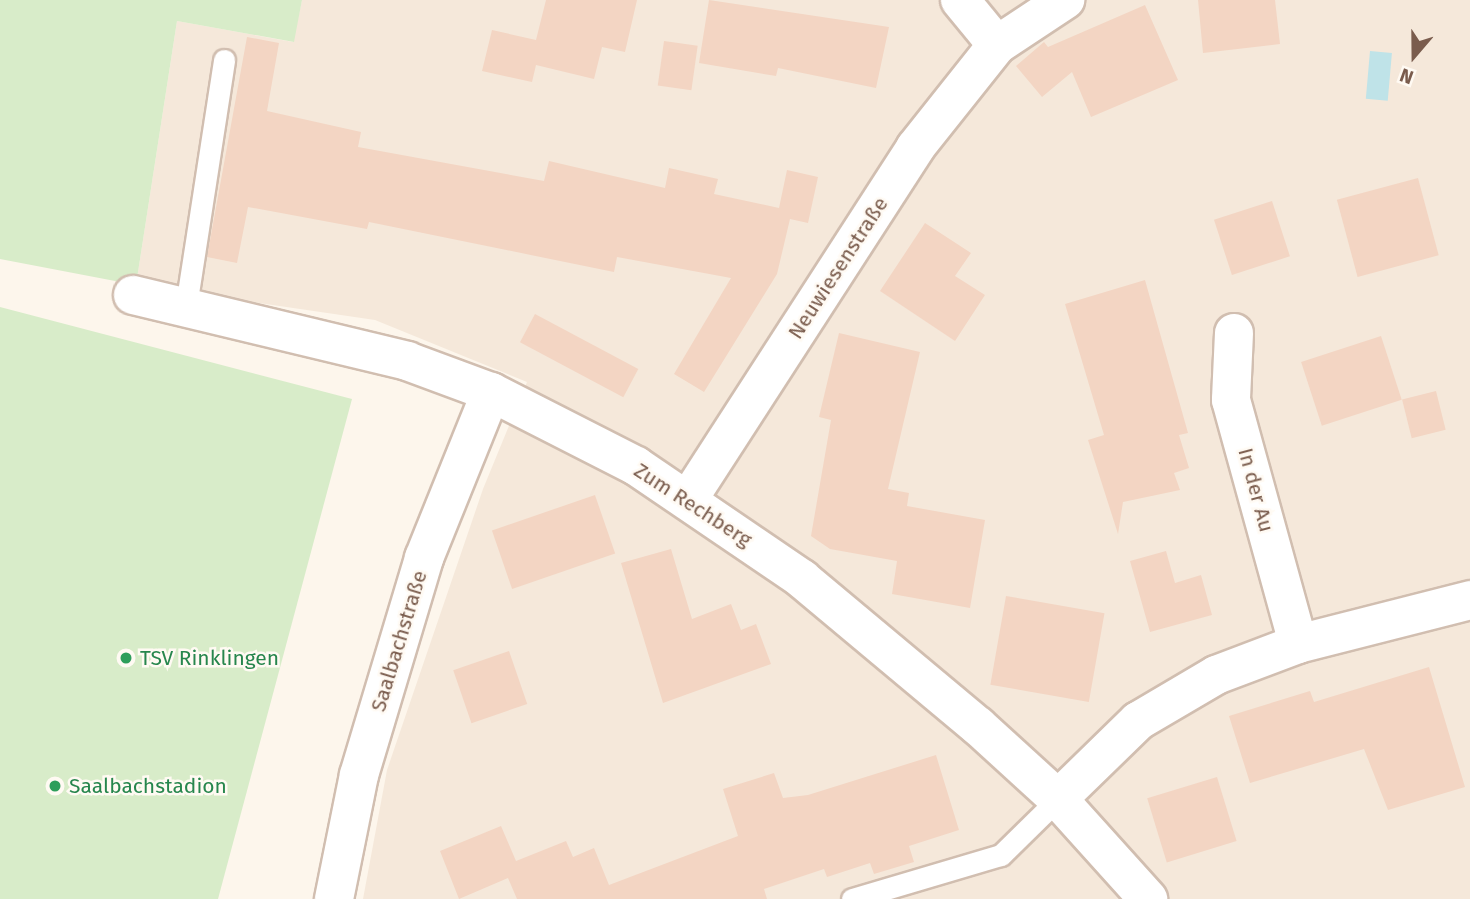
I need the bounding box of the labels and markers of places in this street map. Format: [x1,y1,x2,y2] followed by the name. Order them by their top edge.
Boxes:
[140,645,279,671] place label: TSV Rinklingen
[118,650,134,666] marker: TSV Rinklingen
[69,773,227,799] place label: Saalbachstadion
[47,778,63,794] marker: Saalbachstadion

